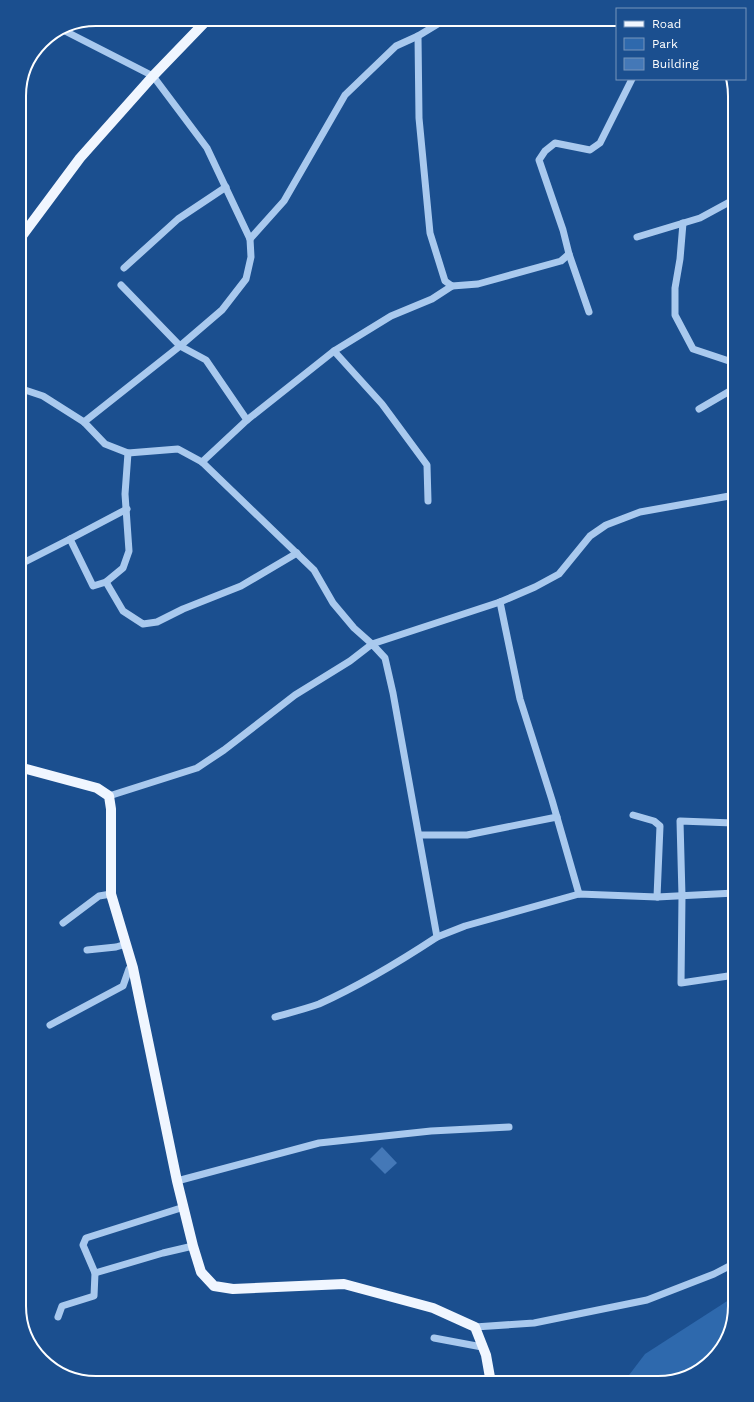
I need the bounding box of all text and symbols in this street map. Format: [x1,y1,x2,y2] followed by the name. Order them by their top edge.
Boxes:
[616,8,746,80] legend
[652,17,681,31] text: Road
[652,37,678,51] text: Park
[652,57,699,71] text: Building

